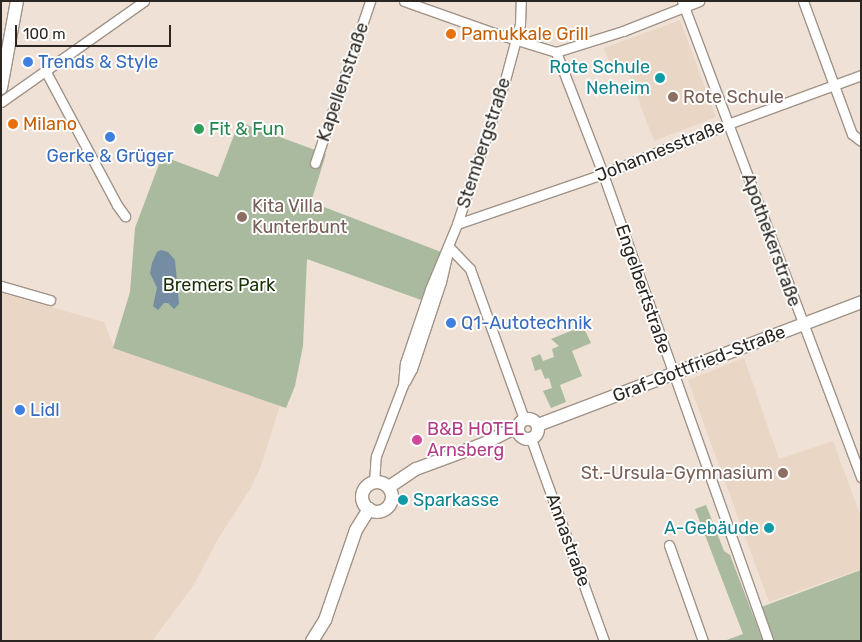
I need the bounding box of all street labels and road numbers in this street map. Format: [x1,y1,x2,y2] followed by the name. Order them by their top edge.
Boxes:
[312,20,374,144] street label: Kapellenstraße
[453,75,515,211] street label: Stembergstraße
[592,115,728,187] street label: Johannesstraße
[737,170,805,310] street label: Apothekerstraße
[611,222,675,356] street label: Engelbertstraße
[610,321,788,407] street label: Graf-Gottfried-Straße
[541,491,595,589] street label: Annastraße

